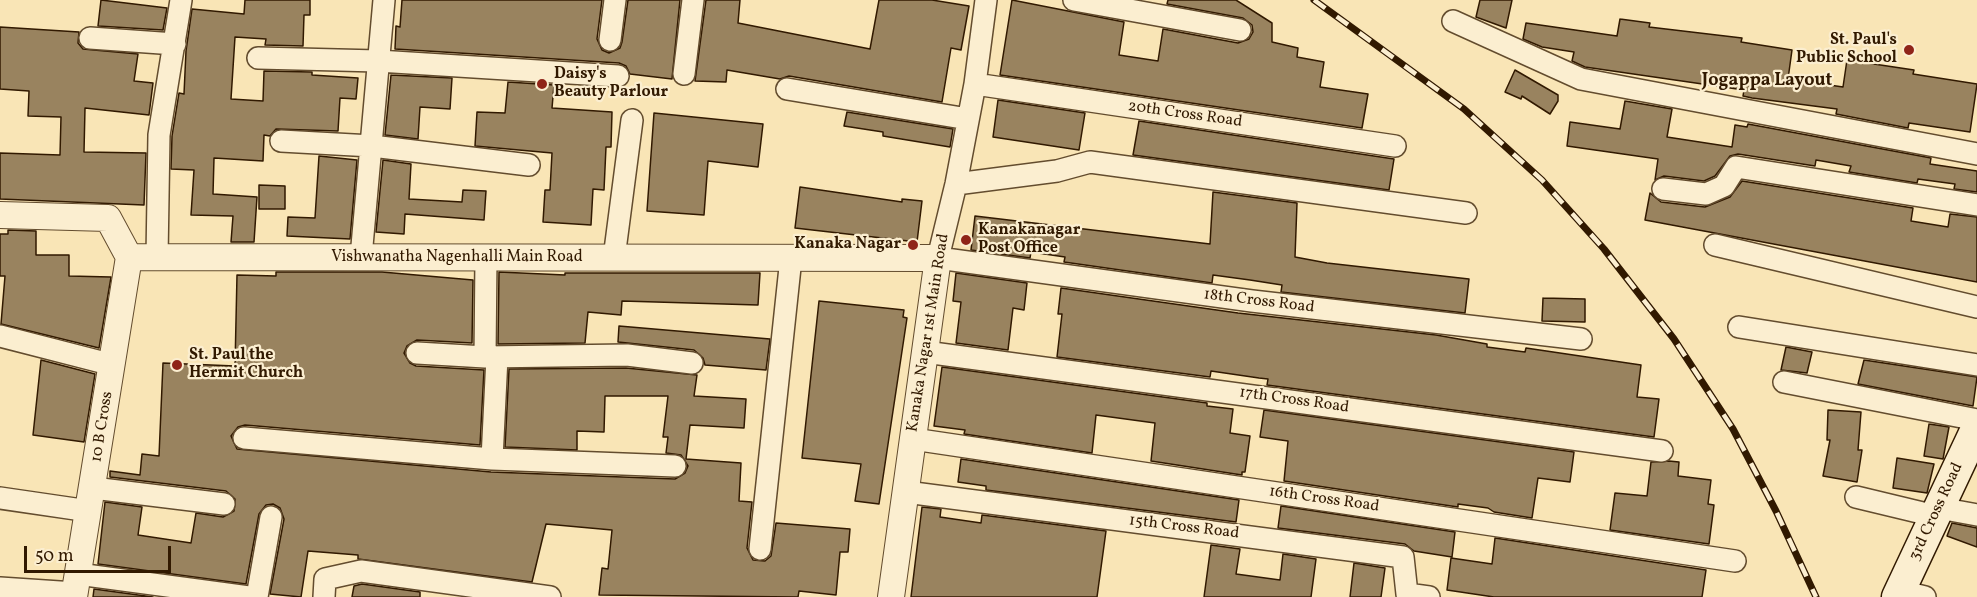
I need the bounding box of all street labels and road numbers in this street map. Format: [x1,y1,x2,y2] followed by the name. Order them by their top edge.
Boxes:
[1127,97,1243,133] street label: 20th Cross Road
[904,232,954,434] street label: Kanaka Nagar 1st Main Road
[331,248,583,268] street label: Vishwanatha Nagenhalli Main Road
[1203,286,1315,318] street label: 18th Cross Road
[1238,384,1350,418] street label: 17th Cross Road
[88,390,118,464] street label: 10 B Cross
[1906,460,1968,564] street label: 3rd Cross Road
[1268,483,1380,517] street label: 16th Cross Road
[1128,512,1240,544] street label: 15th Cross Road

